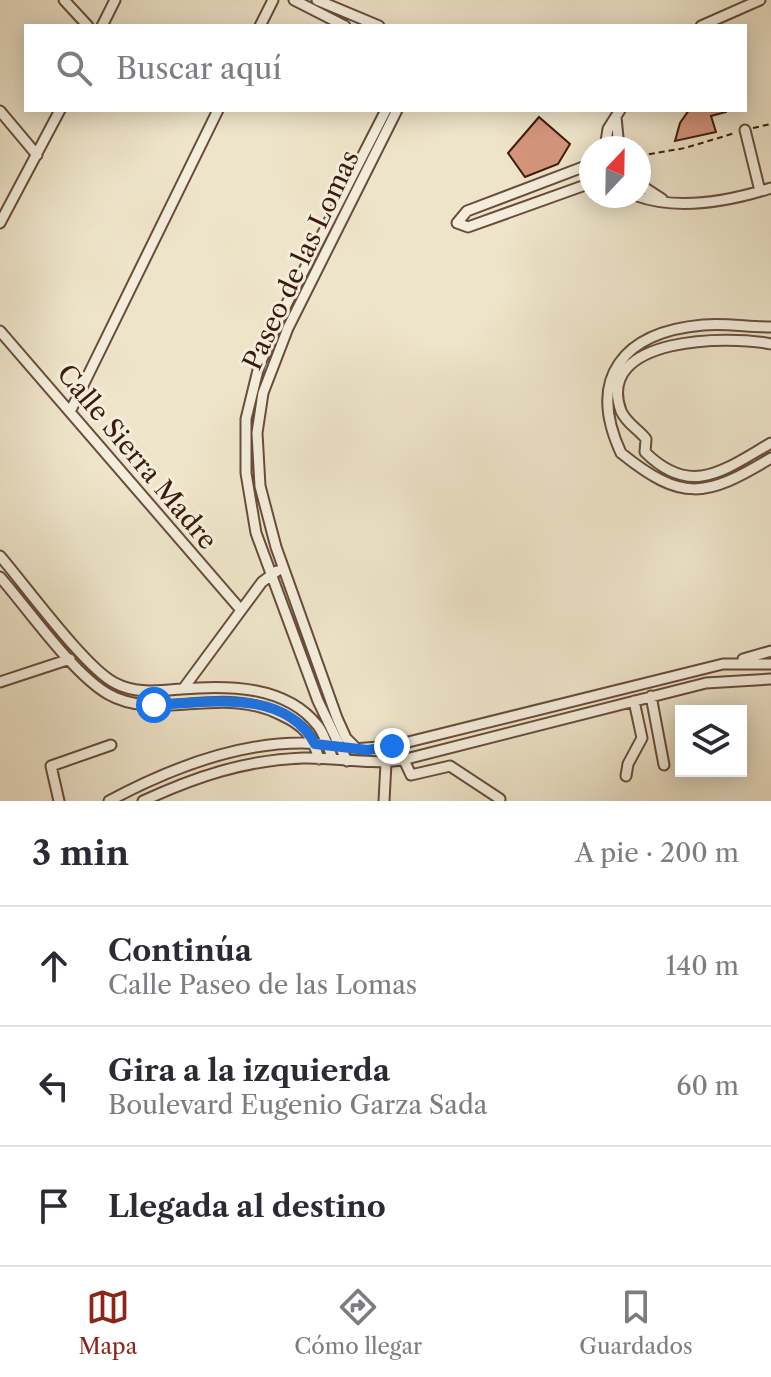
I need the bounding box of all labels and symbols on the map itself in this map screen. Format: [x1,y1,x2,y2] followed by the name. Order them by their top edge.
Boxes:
[579,136,651,208] north arrow
[236,145,366,375] street label: Paseo de las Lomas
[50,358,224,556] street label: Calle Sierra Madre
[136,687,172,723] route start
[374,728,410,764] route end

